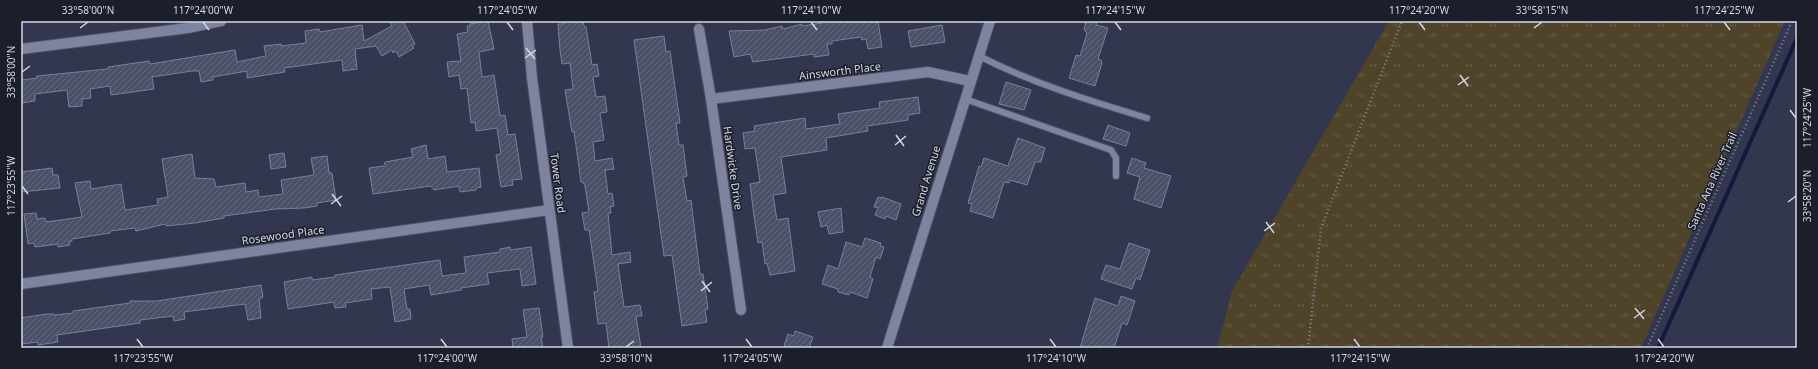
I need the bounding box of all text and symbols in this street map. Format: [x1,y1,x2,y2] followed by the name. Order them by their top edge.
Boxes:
[62,3,114,17] text: 33°58'00"N
[173,3,234,17] text: 117°24'00"W
[477,3,538,17] text: 117°24'05"W
[781,3,842,17] text: 117°24'10"W
[1085,3,1146,17] text: 117°24'15"W
[1389,3,1450,17] text: 117°24'20"W
[1516,3,1568,17] text: 33°58'15"N
[1694,3,1755,17] text: 117°24'25"W
[4,46,18,98] text: 33°58'00"N
[798,58,882,83] street label: Ainsworth Place
[1800,87,1814,148] text: 117°24'25"W
[720,125,747,211] street label: Hardwicke Drive
[1683,130,1740,232] street label: Santa Ana River Trail
[908,143,943,218] street label: Grand Avenue
[547,152,570,214] street label: Tower Road
[4,155,18,216] text: 117°23'55"W
[1800,170,1814,222] text: 33°58'20"N
[241,221,325,248] street label: Rosewood Place
[113,351,174,365] text: 117°23'55"W
[417,351,478,365] text: 117°24'00"W
[600,351,652,365] text: 33°58'10"N
[722,351,783,365] text: 117°24'05"W
[1026,351,1087,365] text: 117°24'10"W
[1330,351,1391,365] text: 117°24'15"W
[1634,351,1695,365] text: 117°24'20"W

